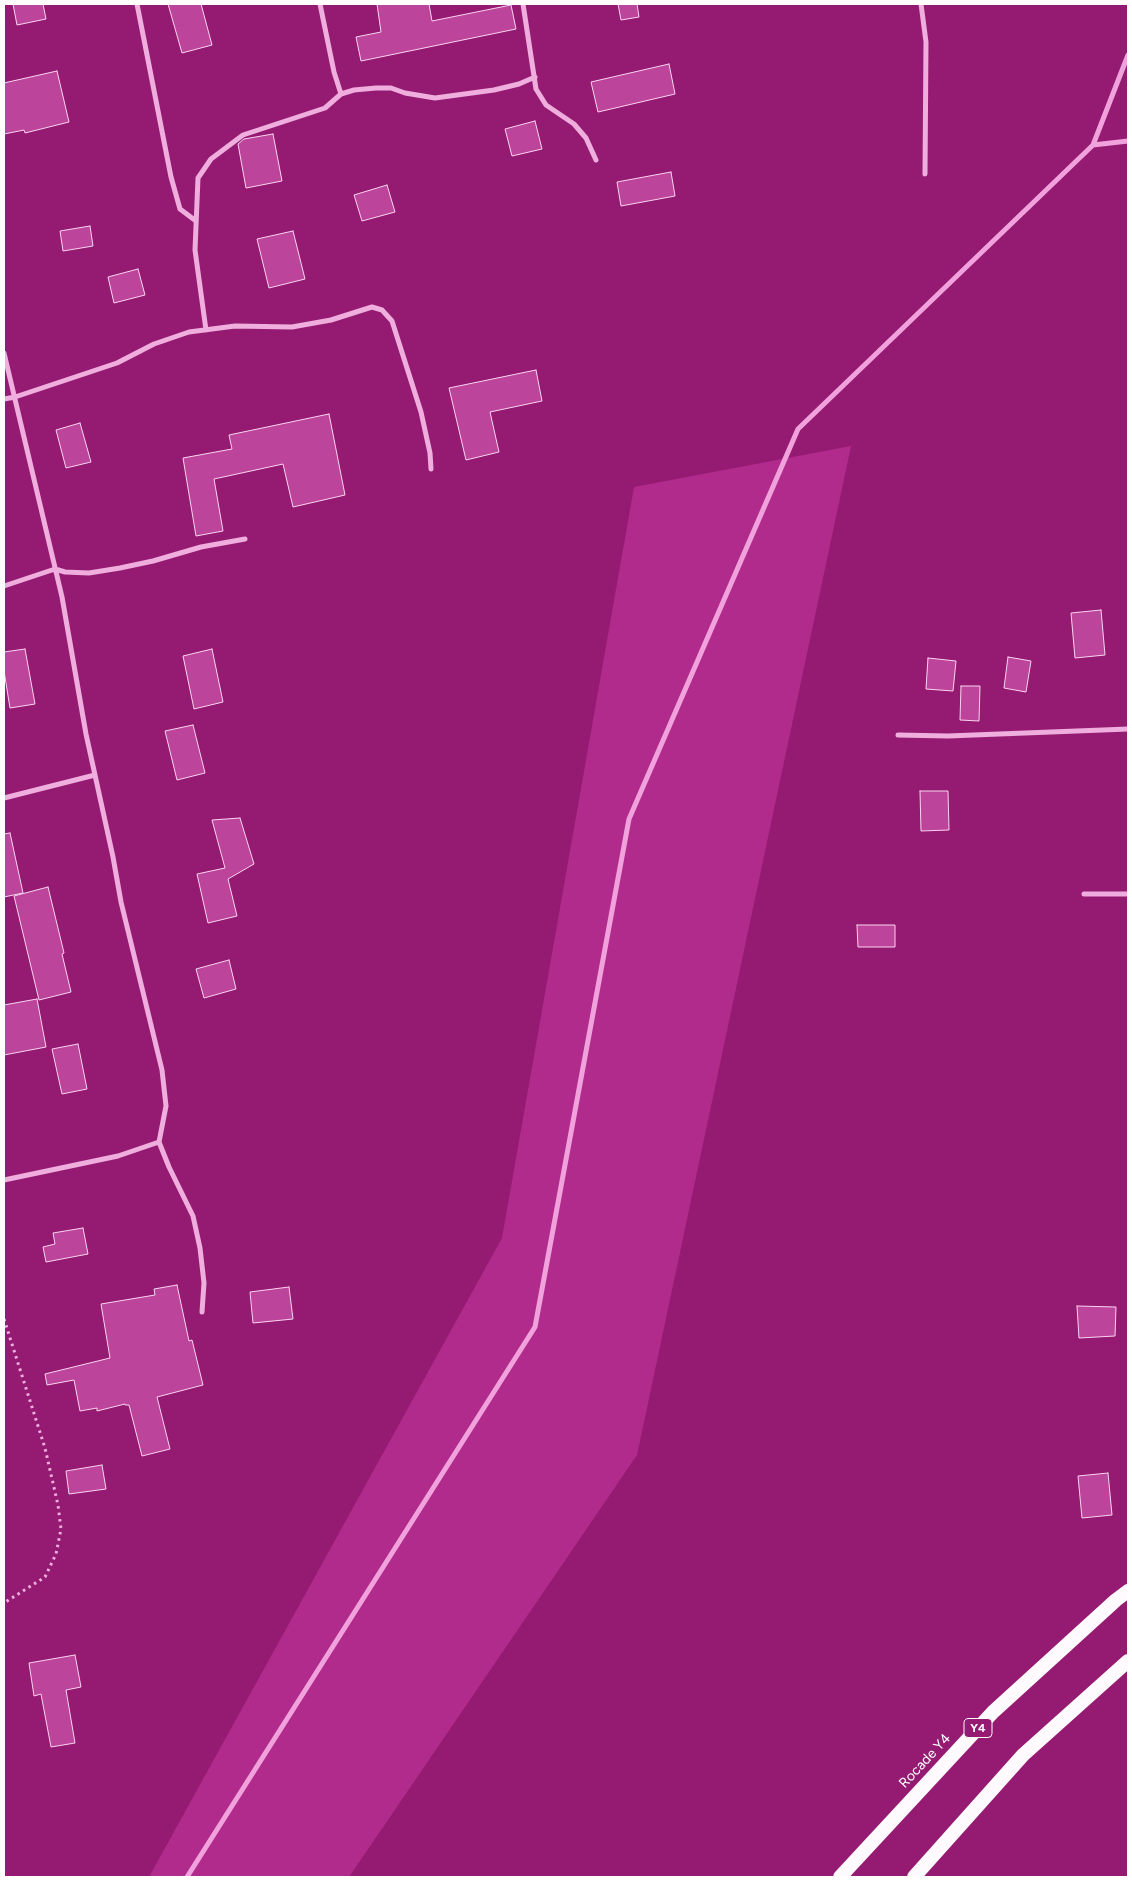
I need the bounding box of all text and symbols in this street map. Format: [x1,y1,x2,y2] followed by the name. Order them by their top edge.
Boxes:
[964,1719,992,1738] road number: Y4
[896,1730,954,1792] street label: Rocade Y4

